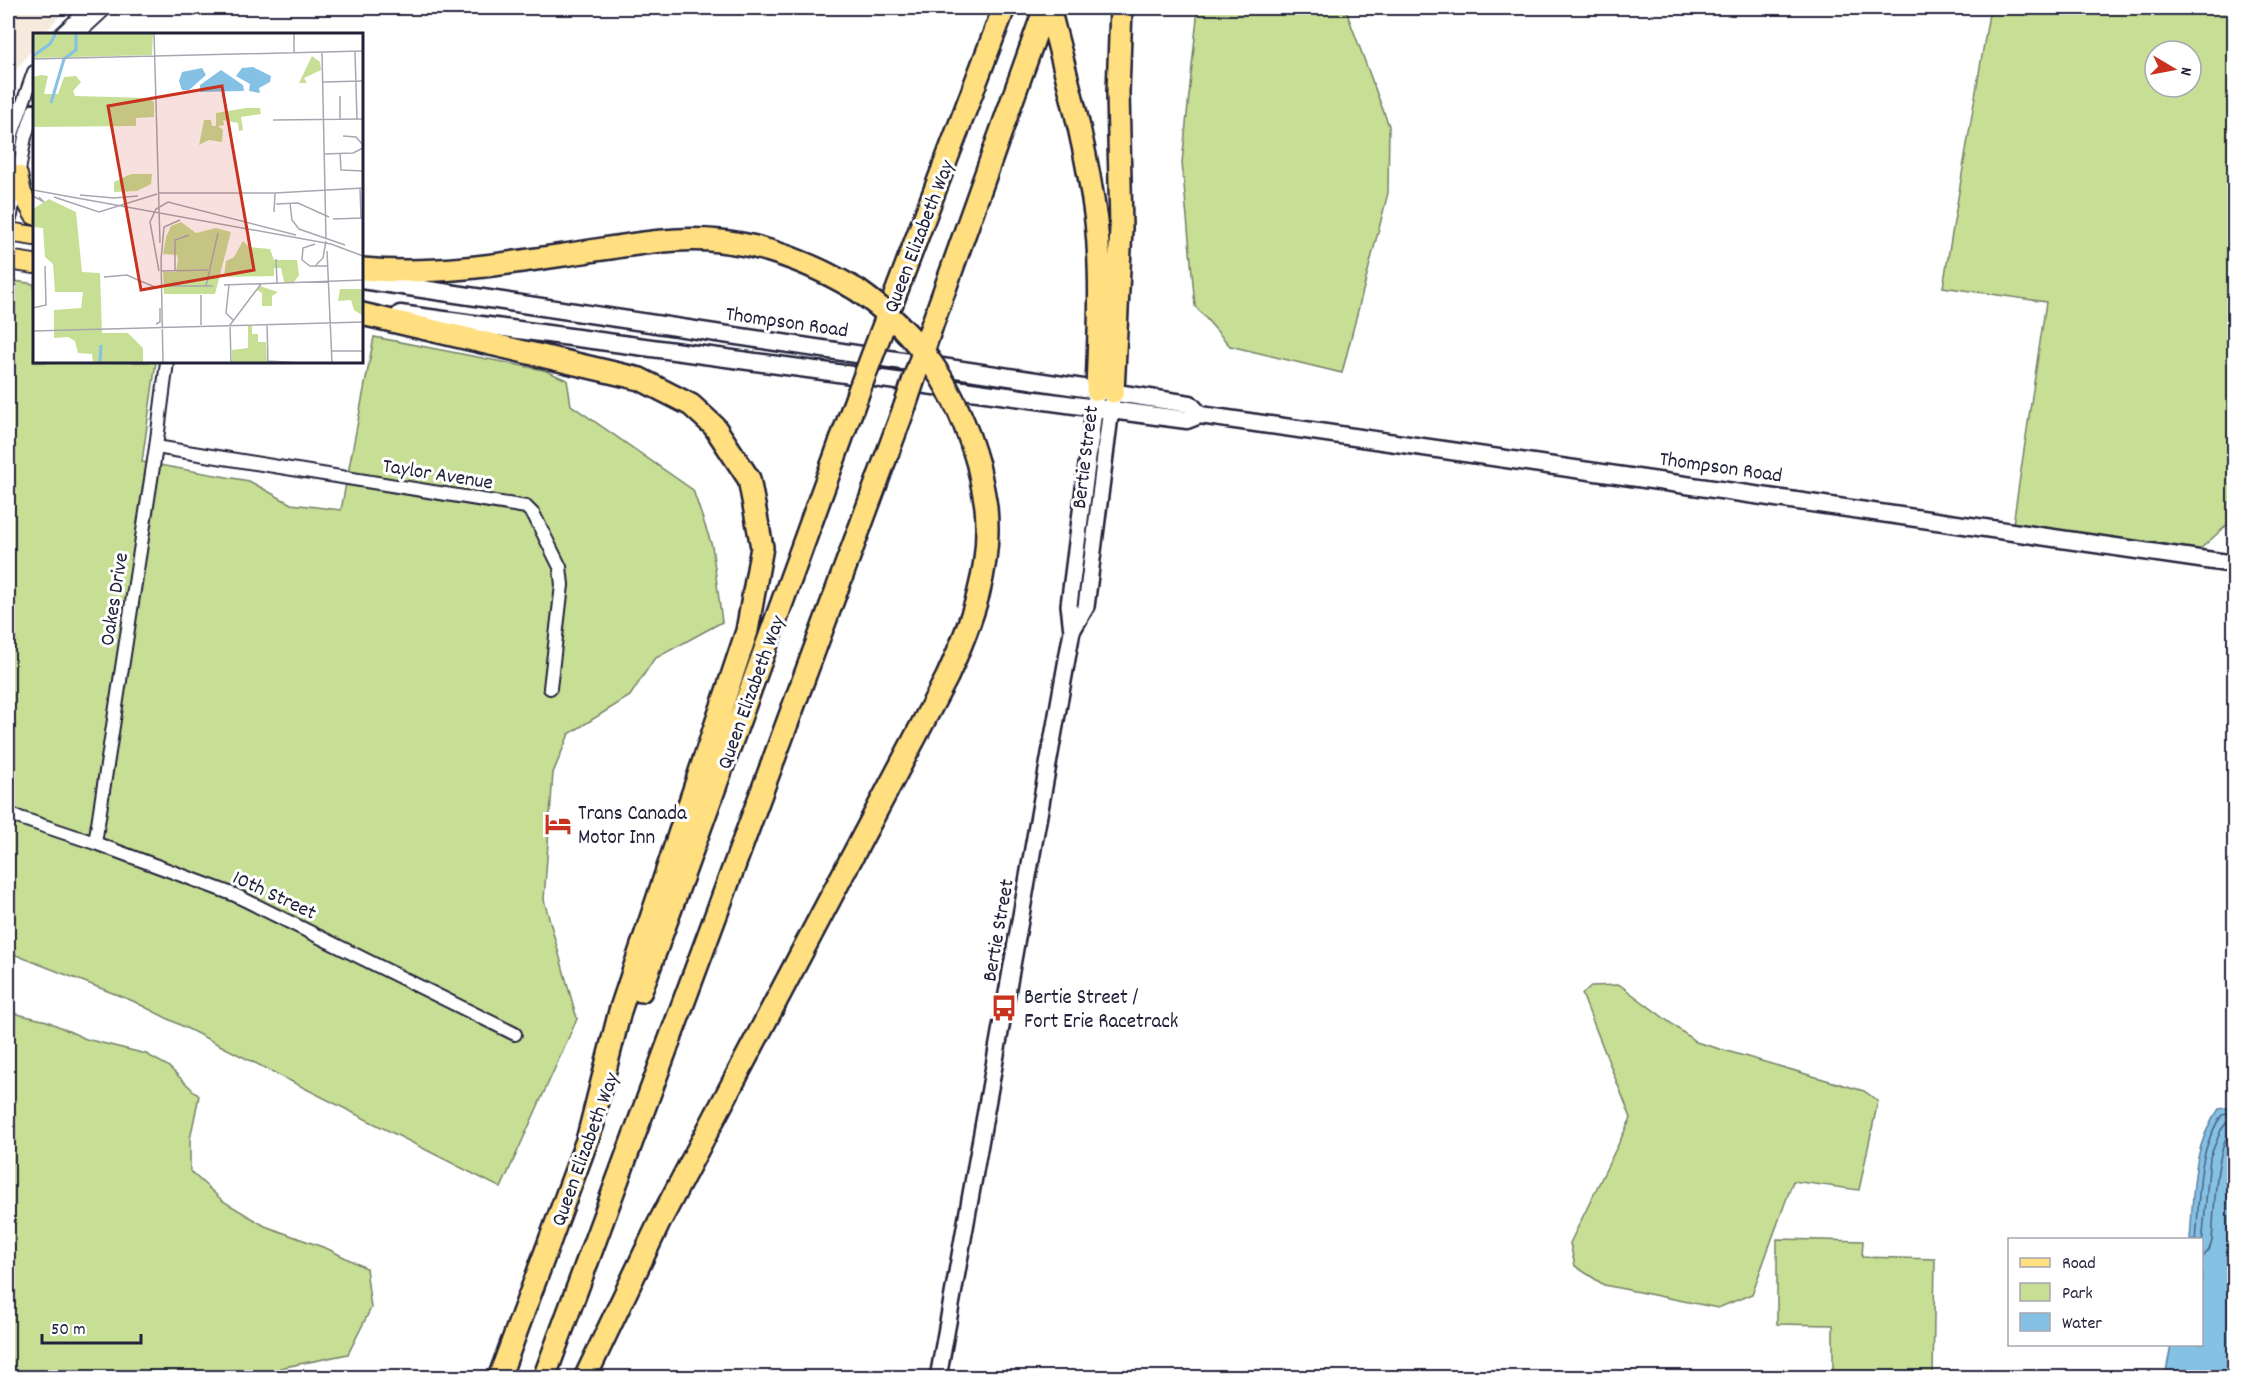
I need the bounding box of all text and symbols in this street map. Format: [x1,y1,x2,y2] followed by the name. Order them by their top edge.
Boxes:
[33,33,363,363] inset map
[2143,39,2203,99] north arrow
[2173,65,2197,77] text: N
[878,156,964,318] street label: Queen Elizabeth Way
[723,301,850,347] street label: Thompson Road
[1066,404,1108,511] street label: Bertie Street
[1657,446,1784,492] street label: Thompson Road
[380,452,495,499] street label: Taylor Avenue
[94,551,138,648] street label: Oakes Drive
[711,612,795,774] street label: Queen Elizabeth Way
[578,800,688,854] place label: Trans Canada Motor Inn
[543,809,573,839] hotel icon: Trans Canada Motor Inn
[227,864,321,929] street label: 10th Street
[976,877,1024,984] street label: Bertie Street
[1024,984,1178,1038] place label: Bertie Street / Fort Erie Racetrack
[989,993,1019,1023] bus stop icon: Bertie Street / Fort Erie Racetrack
[545,1069,629,1231] street label: Queen Elizabeth Way
[2008,1238,2203,1346] legend
[2062,1252,2096,1277] text: Road
[2062,1282,2093,1307] text: Park
[42,1307,141,1345] scale bar
[2062,1312,2102,1337] text: Water
[51,1318,86,1343] text: 50 m

